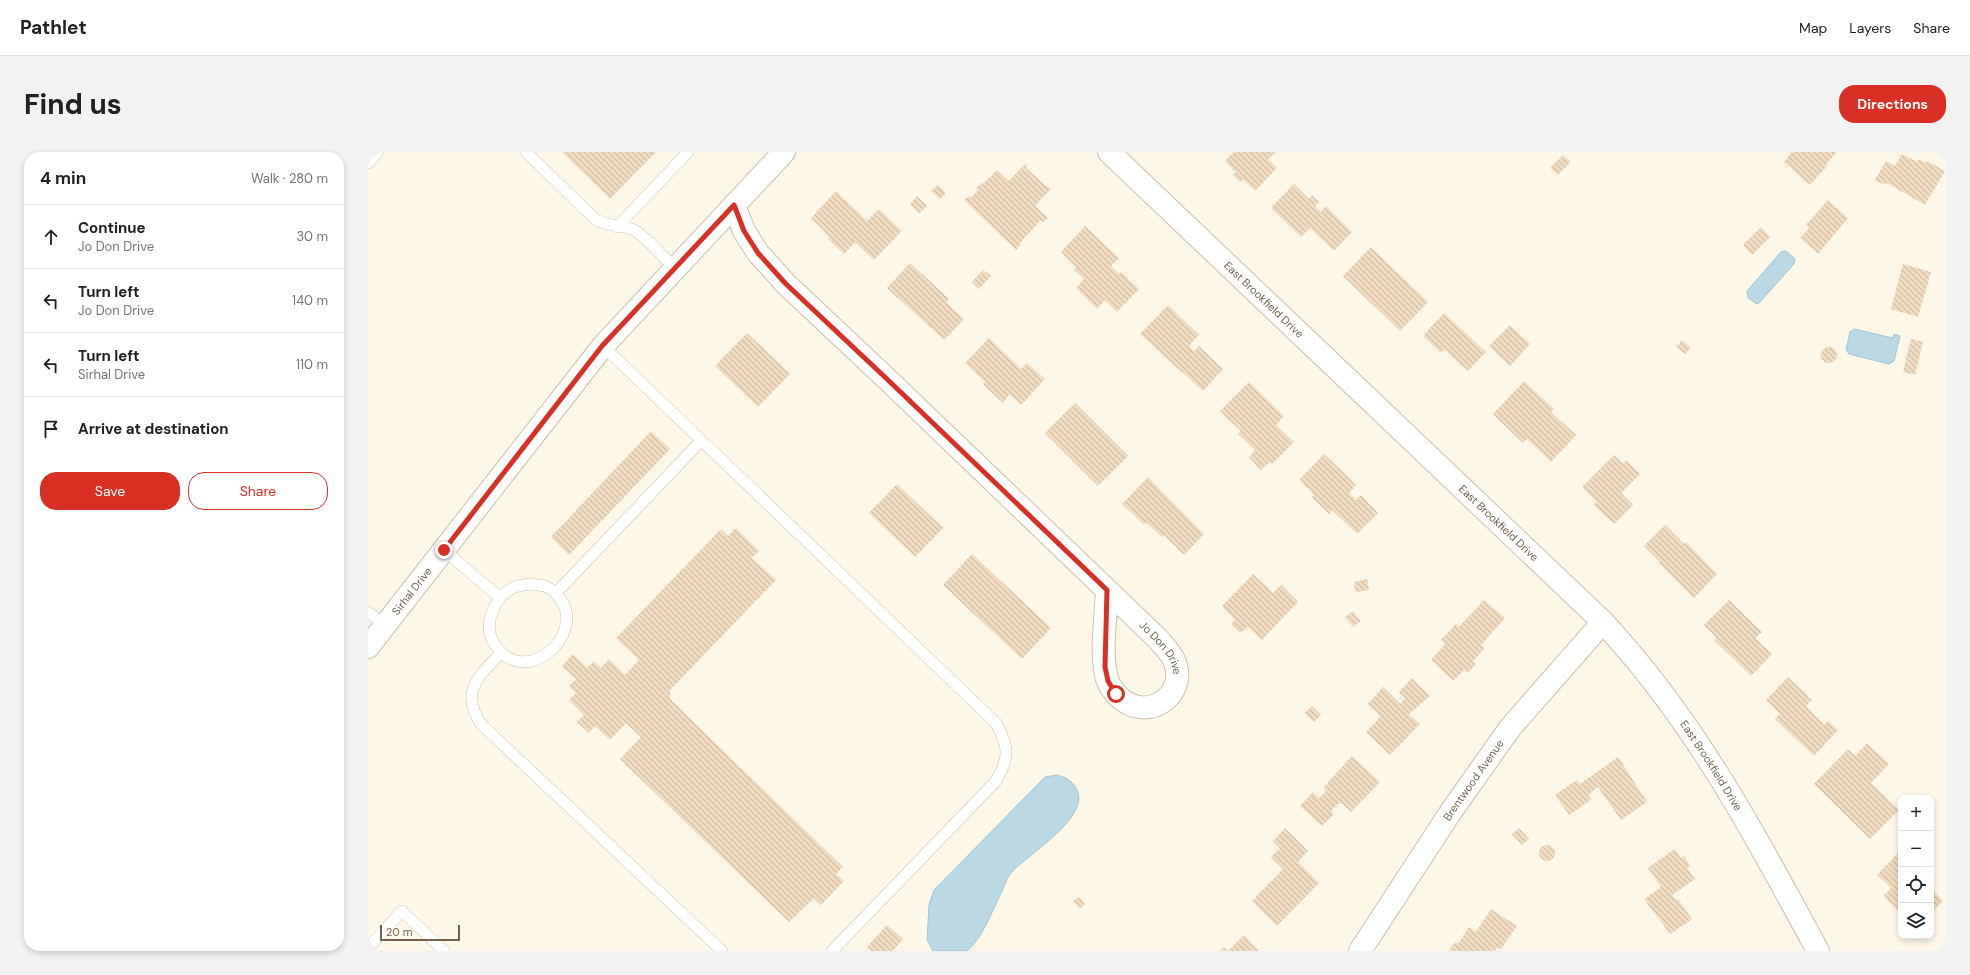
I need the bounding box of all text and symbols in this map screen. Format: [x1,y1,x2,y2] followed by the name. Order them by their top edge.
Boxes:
[20,15,87,40] text: Pathlet
[1799,19,1827,37] text: Map
[1849,19,1891,37] text: Layers
[1913,19,1950,37] text: Share
[1839,85,1946,123] button: Directions
[24,86,122,123] text: Find us
[40,167,86,189] text: 4 min
[251,170,328,187] text: Walk · 280 m
[78,218,146,238] text: Continue
[40,226,62,248] icon: ahead
[296,228,328,245] text: 30 m
[78,238,154,255] text: Jo Don Drive
[1221,258,1307,341] street label: East Brookfield Drive
[78,282,139,302] text: Turn left
[40,290,62,312] icon: left
[292,292,328,309] text: 140 m
[78,302,154,319] text: Jo Don Drive
[78,346,139,366] text: Turn left
[40,354,62,376] icon: left
[296,356,328,373] text: 110 m
[78,366,145,383] text: Sirhal Drive
[40,418,62,440] icon: arrive
[78,419,229,439] text: Arrive at destination
[40,472,180,510] button: Save
[188,472,328,510] button: Share
[1456,482,1542,564] street label: East Brookfield Drive
[435,541,453,559] route end
[389,564,435,618] street label: Sirhal Drive
[1136,618,1184,675] street label: Jo Don Drive
[1107,685,1125,703] route start
[1677,718,1745,813] street label: East Brookfield Drive
[1440,737,1507,823] street label: Brentwood Avenue
[1898,795,1934,939] map controls
[1898,795,1934,831] button: +
[1898,831,1934,867] button: −
[1898,867,1934,903] button: locate
[1898,903,1934,939] button: layers
[380,923,460,942] scale bar
[386,925,412,939] text: 20 m

